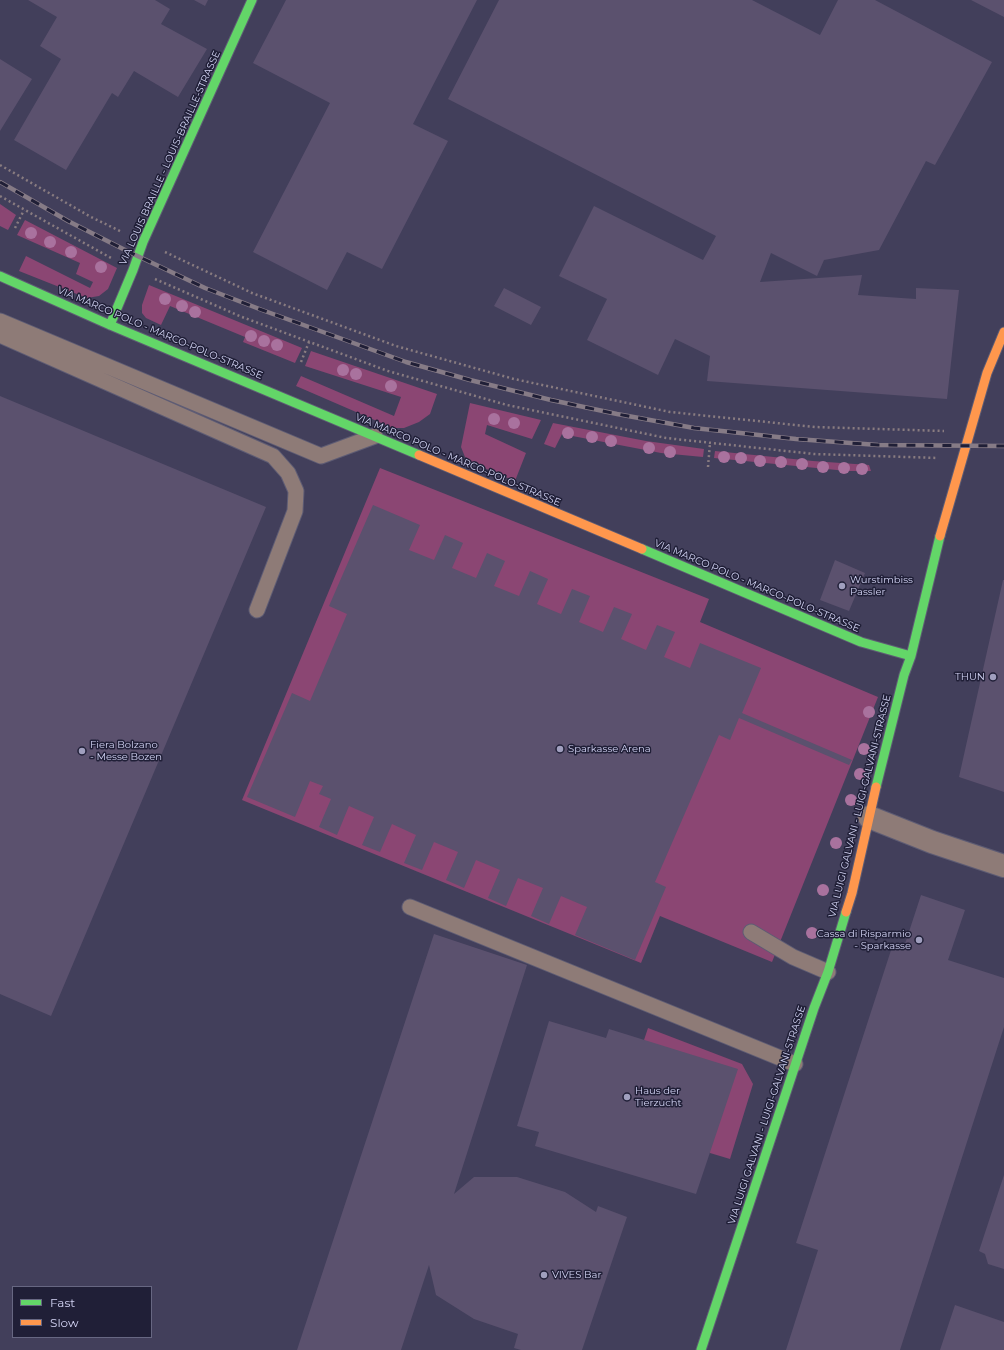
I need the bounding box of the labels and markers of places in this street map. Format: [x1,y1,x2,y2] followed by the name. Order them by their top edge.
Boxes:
[850,574,913,598] place label: Wurstimbiss Passler
[837,581,847,591] marker: Wurstimbiss Passler
[955,671,985,683] place label: THUN
[988,672,998,682] marker: THUN
[90,739,162,762] place label: Fiera Bolzano - Messe Bozen
[568,743,651,755] place label: Sparkasse Arena
[555,744,565,754] marker: Sparkasse Arena
[77,746,87,756] marker: Fiera Bolzano - Messe Bozen
[817,928,911,952] place label: Cassa di Risparmio - Sparkasse
[914,935,924,945] marker: Cassa di Risparmio - Sparkasse
[635,1085,682,1108] place label: Haus der Tierzucht
[622,1092,632,1102] marker: Haus der Tierzucht
[552,1269,601,1281] place label: VIVES Bar
[539,1270,549,1280] marker: VIVES Bar

